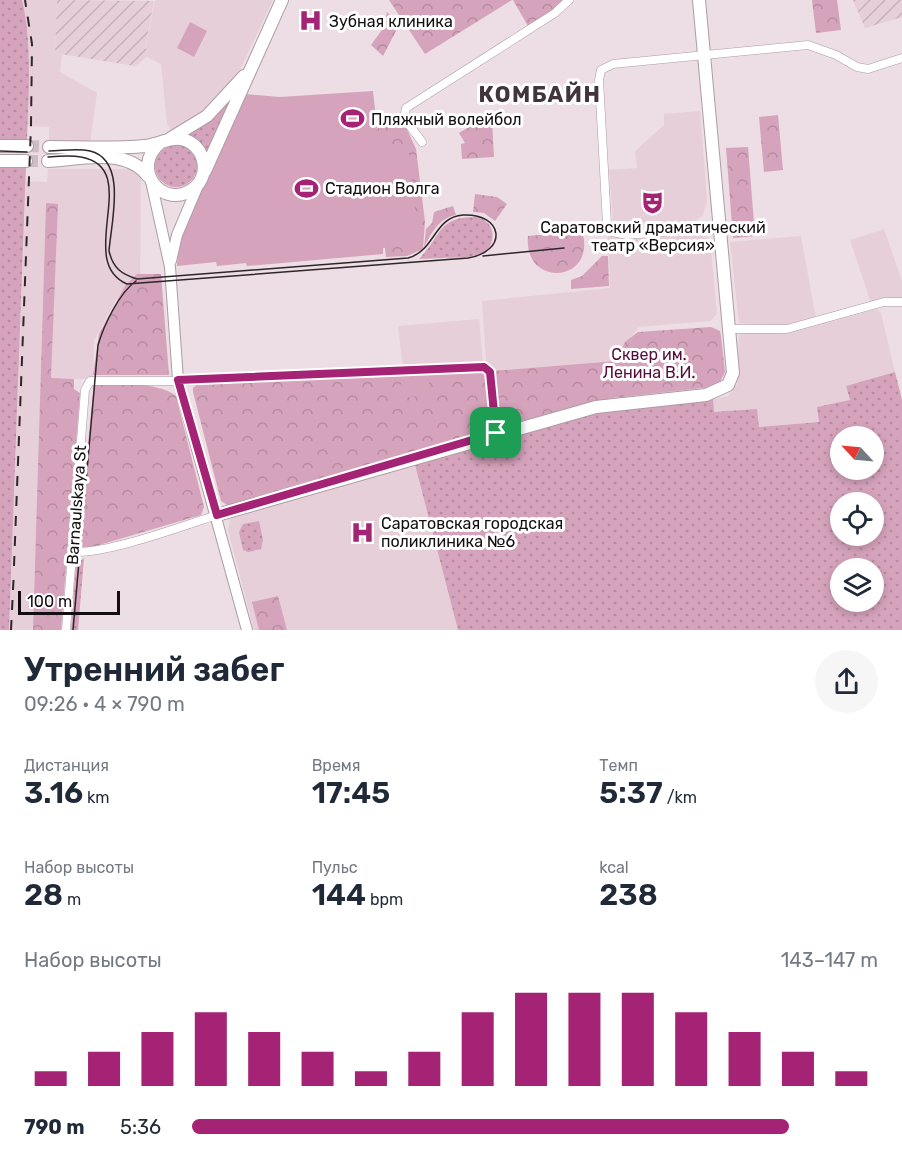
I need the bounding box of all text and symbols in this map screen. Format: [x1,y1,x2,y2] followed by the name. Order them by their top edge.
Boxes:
[298,8,324,34] hospital icon: Зубная клиника
[329,12,453,31] place label: Зубная клиника
[479,81,601,108] district label: КОМБАЙН
[340,106,366,132] sports icon: Пляжный волейбол
[371,110,522,129] place label: Пляжный волейбол
[294,175,320,201] sports icon: Стадион Волга
[325,179,440,198] place label: Стадион Волга
[640,189,666,215] theatre icon: Саратовский драматический театр «Версия»
[540,218,766,255] place label: Саратовский драматический театр «Версия»
[603,345,695,382] park label: Сквер им. Ленина В.И.
[470,407,521,458] pin
[479,416,512,449] icon: arrive
[830,426,884,480] north arrow
[830,426,884,612] map controls
[63,444,90,566] street label: Barnaulskaya St
[830,492,884,546] button: locate
[381,514,563,551] place label: Саратовская городская поликлиника №6
[350,519,376,545] hospital icon: Саратовская городская поликлиника №6
[830,558,884,612] button: layers
[18,588,120,616] scale bar
[27,592,72,611] text: 100 m
[24,650,284,689] text: Утренний забег
[815,650,878,713] button: share
[24,692,185,716] text: 09:26 · 4 × 790 m
[24,756,109,775] text: Дистанция
[312,756,360,775] text: Время
[599,756,638,775] text: Темп
[24,775,83,811] text: 3.16
[312,775,390,811] text: 17:45
[599,775,663,811] text: 5:37
[83,788,110,807] text: km
[663,788,697,807] text: /km
[24,858,134,877] text: Набор высоты
[312,858,357,877] text: Пульс
[599,858,629,877] text: kcal
[24,877,63,913] text: 28
[312,877,366,913] text: 144
[599,877,658,913] text: 238
[63,890,81,909] text: m
[366,890,403,909] text: bpm
[24,948,162,972] text: Набор высоты
[781,948,878,972] text: 143–147 m
[24,1115,84,1139] text: 790 m
[120,1115,161,1139] text: 5:36

